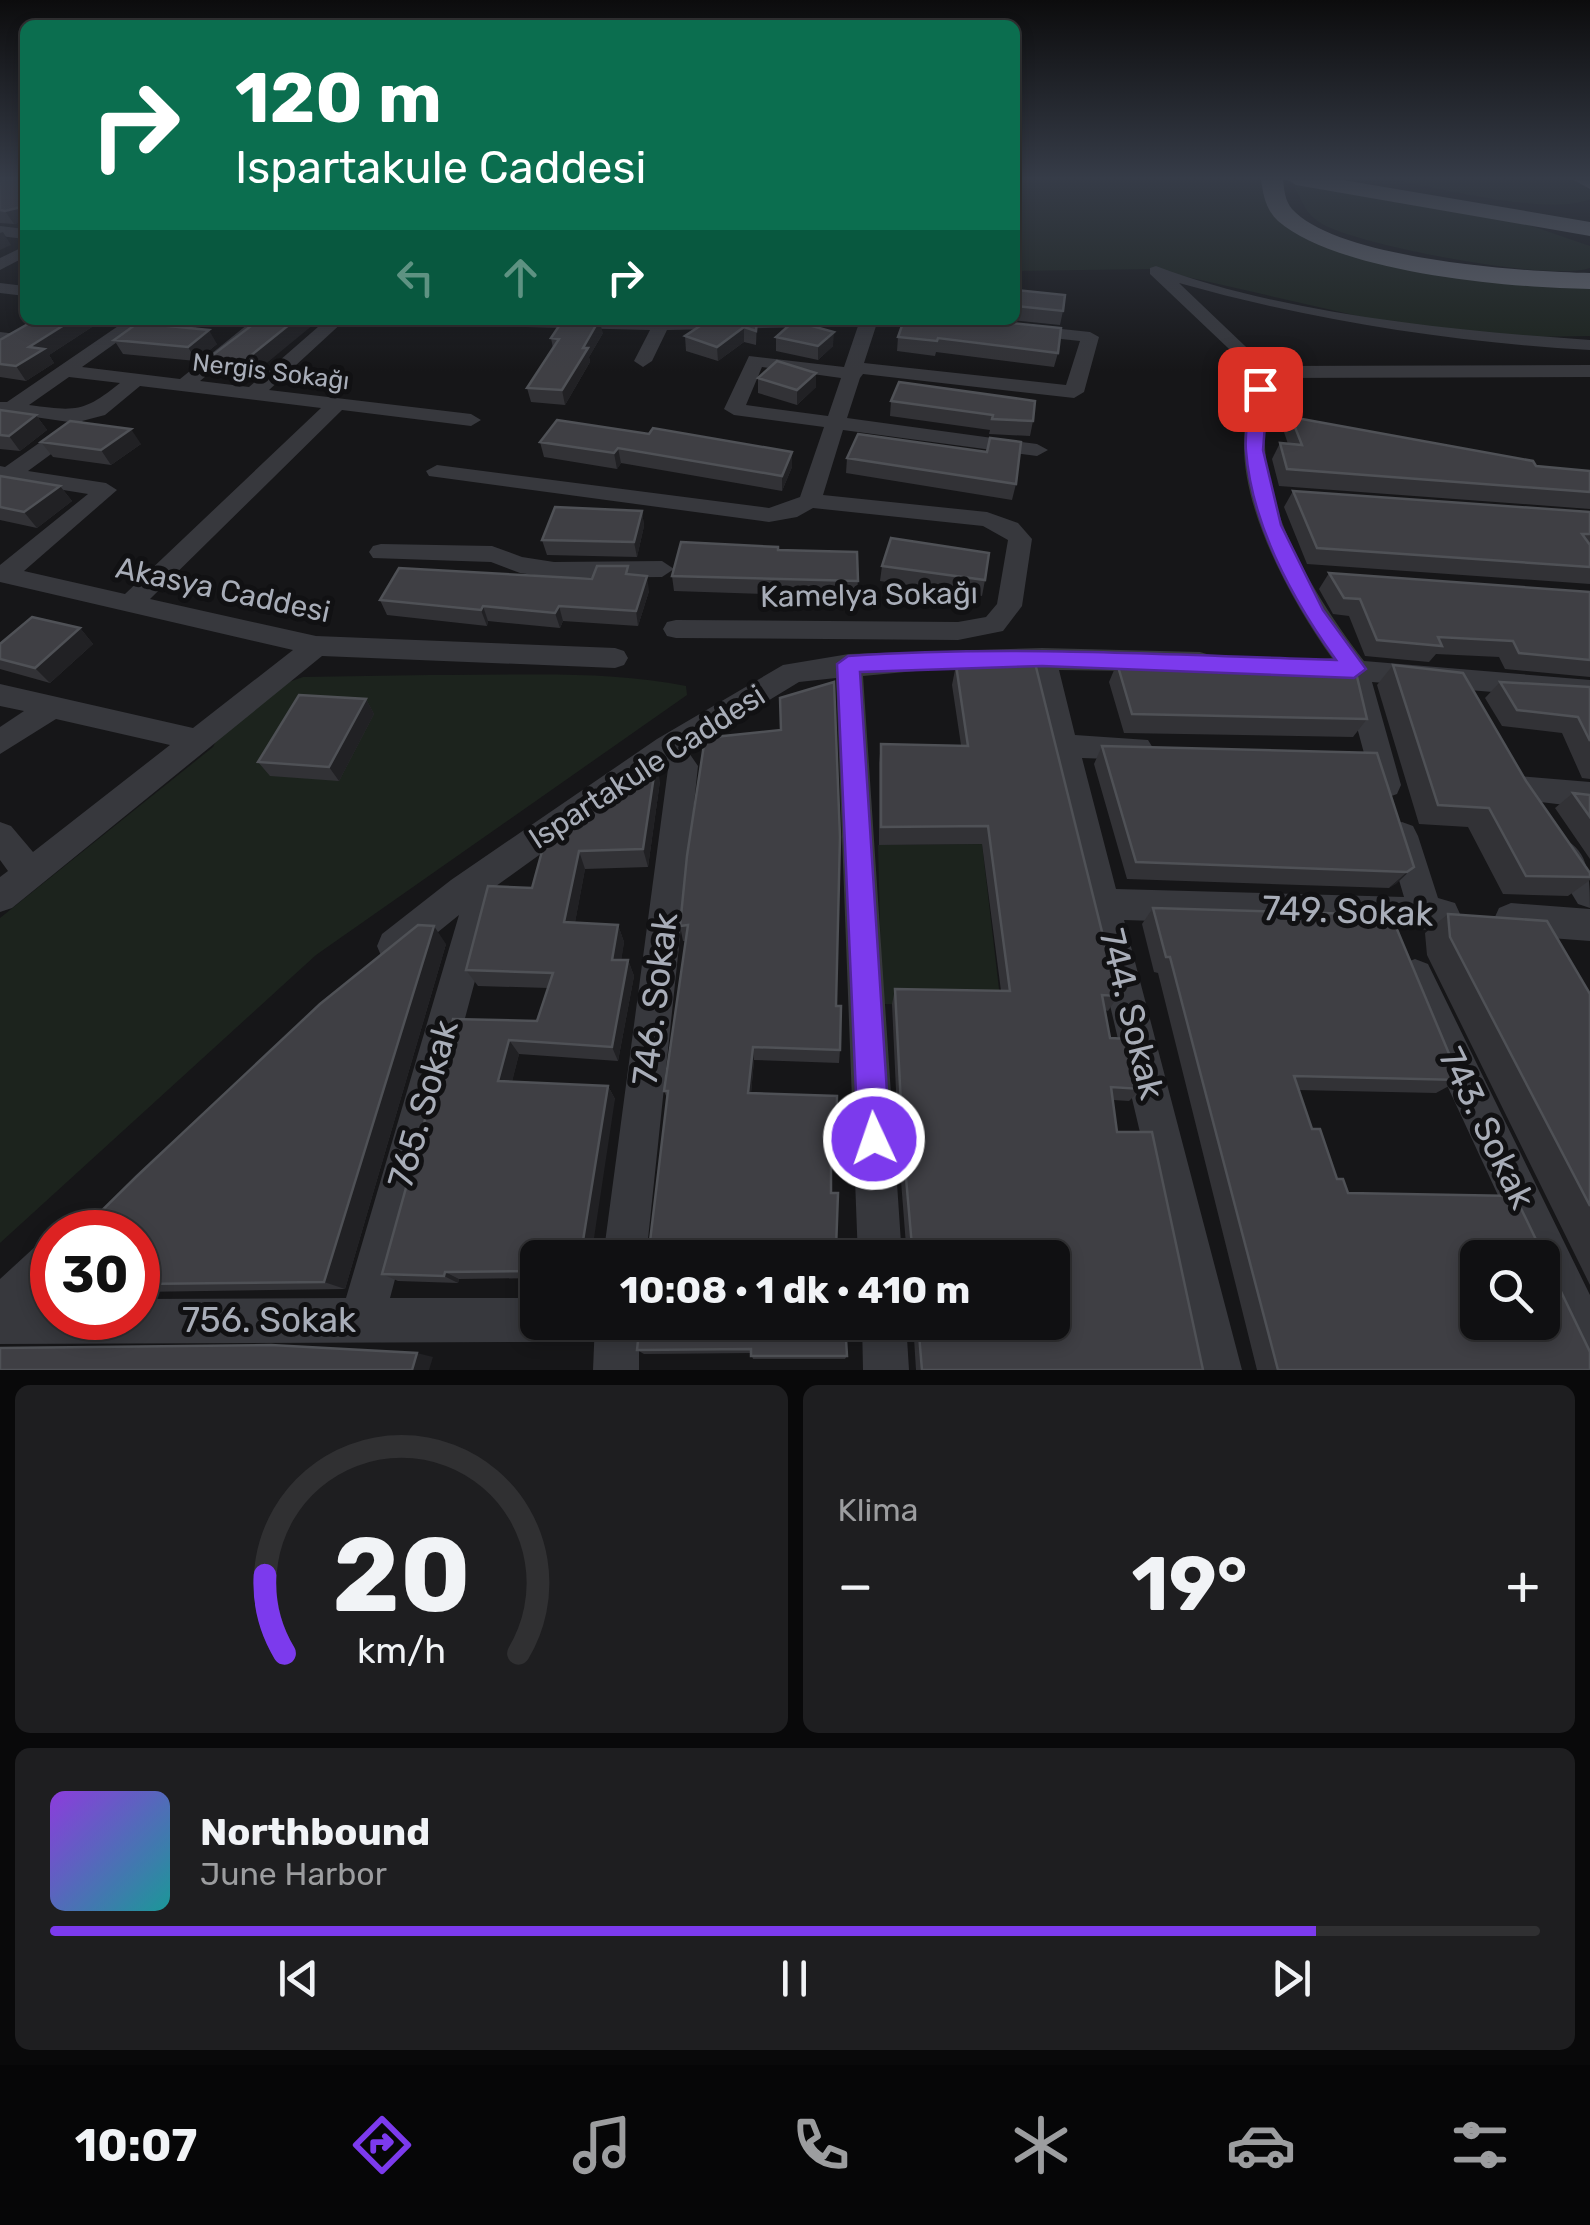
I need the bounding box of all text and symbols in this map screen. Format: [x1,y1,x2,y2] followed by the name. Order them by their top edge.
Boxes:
[235,57,442,140] text: 120 m
[70,60,200,190] icon: right
[235,141,646,194] text: Ispartakule Caddesi
[388,250,443,305] icon: left
[493,250,548,305] icon: ahead
[598,250,653,305] icon: right
[191,347,351,396] street label: Nergis Sokağı
[1218,347,1303,432] pin
[1233,362,1288,417] icon: arrive
[113,550,333,630] street label: Akasya Caddesi
[760,575,978,615] street label: Kamelya Sokağı
[522,677,772,857] street label: Ispartakule Caddesi
[1262,887,1434,935] street label: 749. Sokak
[624,910,686,1088] street label: 746. Sokak
[1091,924,1173,1104] street label: 744. Sokak
[379,1015,467,1193] street label: 765. Sokak
[1430,1041,1544,1215] street label: 743. Sokak
[822,1087,926,1191] position arrow
[30,1210,160,1340] speed limit sign: 30
[1460,1240,1560,1340] map controls
[1460,1240,1560,1340] button: search
[620,1267,970,1313] text: 10:08 · 1 dk · 410 m
[182,1299,356,1341] street label: 756. Sokak
[838,1491,918,1529] text: Klima
[332,1514,470,1637] text: 20
[1131,1540,1248,1629] text: 19°
[838,1553,873,1618] text: −
[1506,1553,1540,1618] text: +
[357,1630,446,1672] text: km/h
[200,1809,430,1855] text: Northbound
[200,1855,387,1893] text: June Harbor
[271,1951,326,2006] icon: previous
[767,1951,822,2006] icon: pause
[1264,1951,1319,2006] icon: next
[347,2110,417,2180] icon: directions
[567,2110,637,2180] icon: music
[786,2110,856,2180] icon: phone
[1006,2110,1076,2180] icon: climate
[1226,2110,1296,2180] icon: car
[1445,2110,1515,2180] icon: filters
[75,2119,197,2172] text: 10:07

